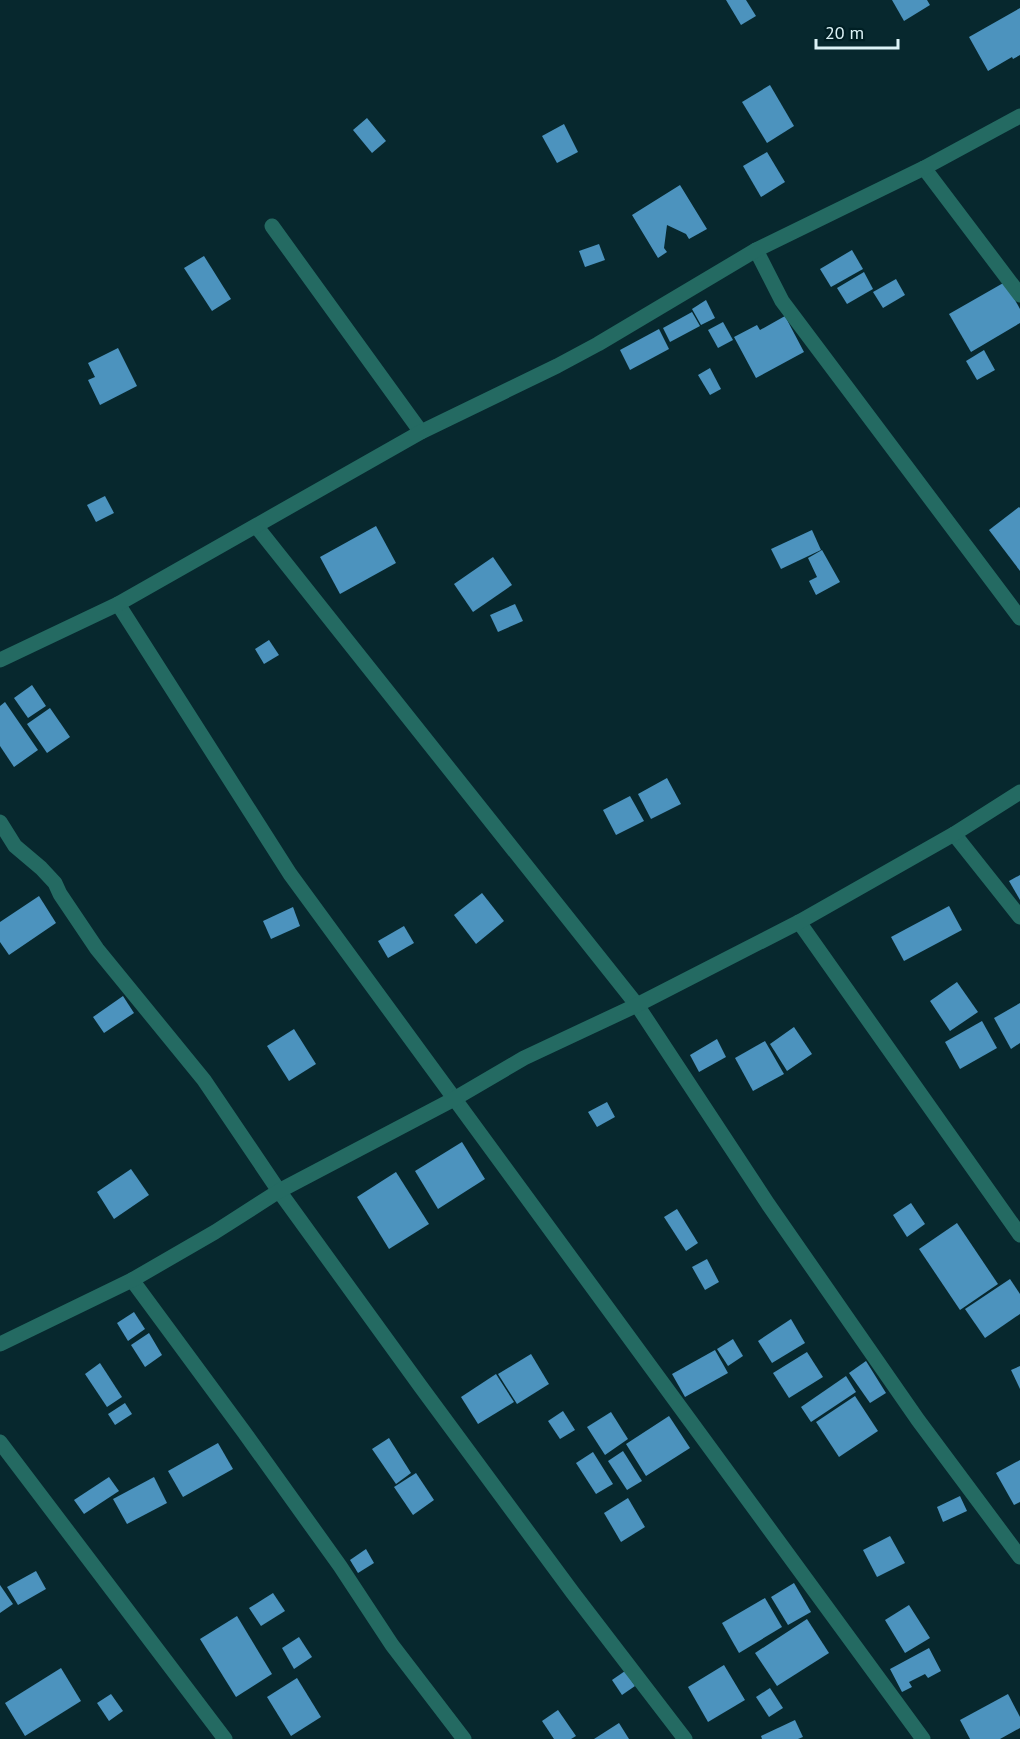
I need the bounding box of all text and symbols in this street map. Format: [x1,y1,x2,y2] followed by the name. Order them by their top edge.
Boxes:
[816,12,898,50] scale bar
[825,21,864,44] text: 20 m

